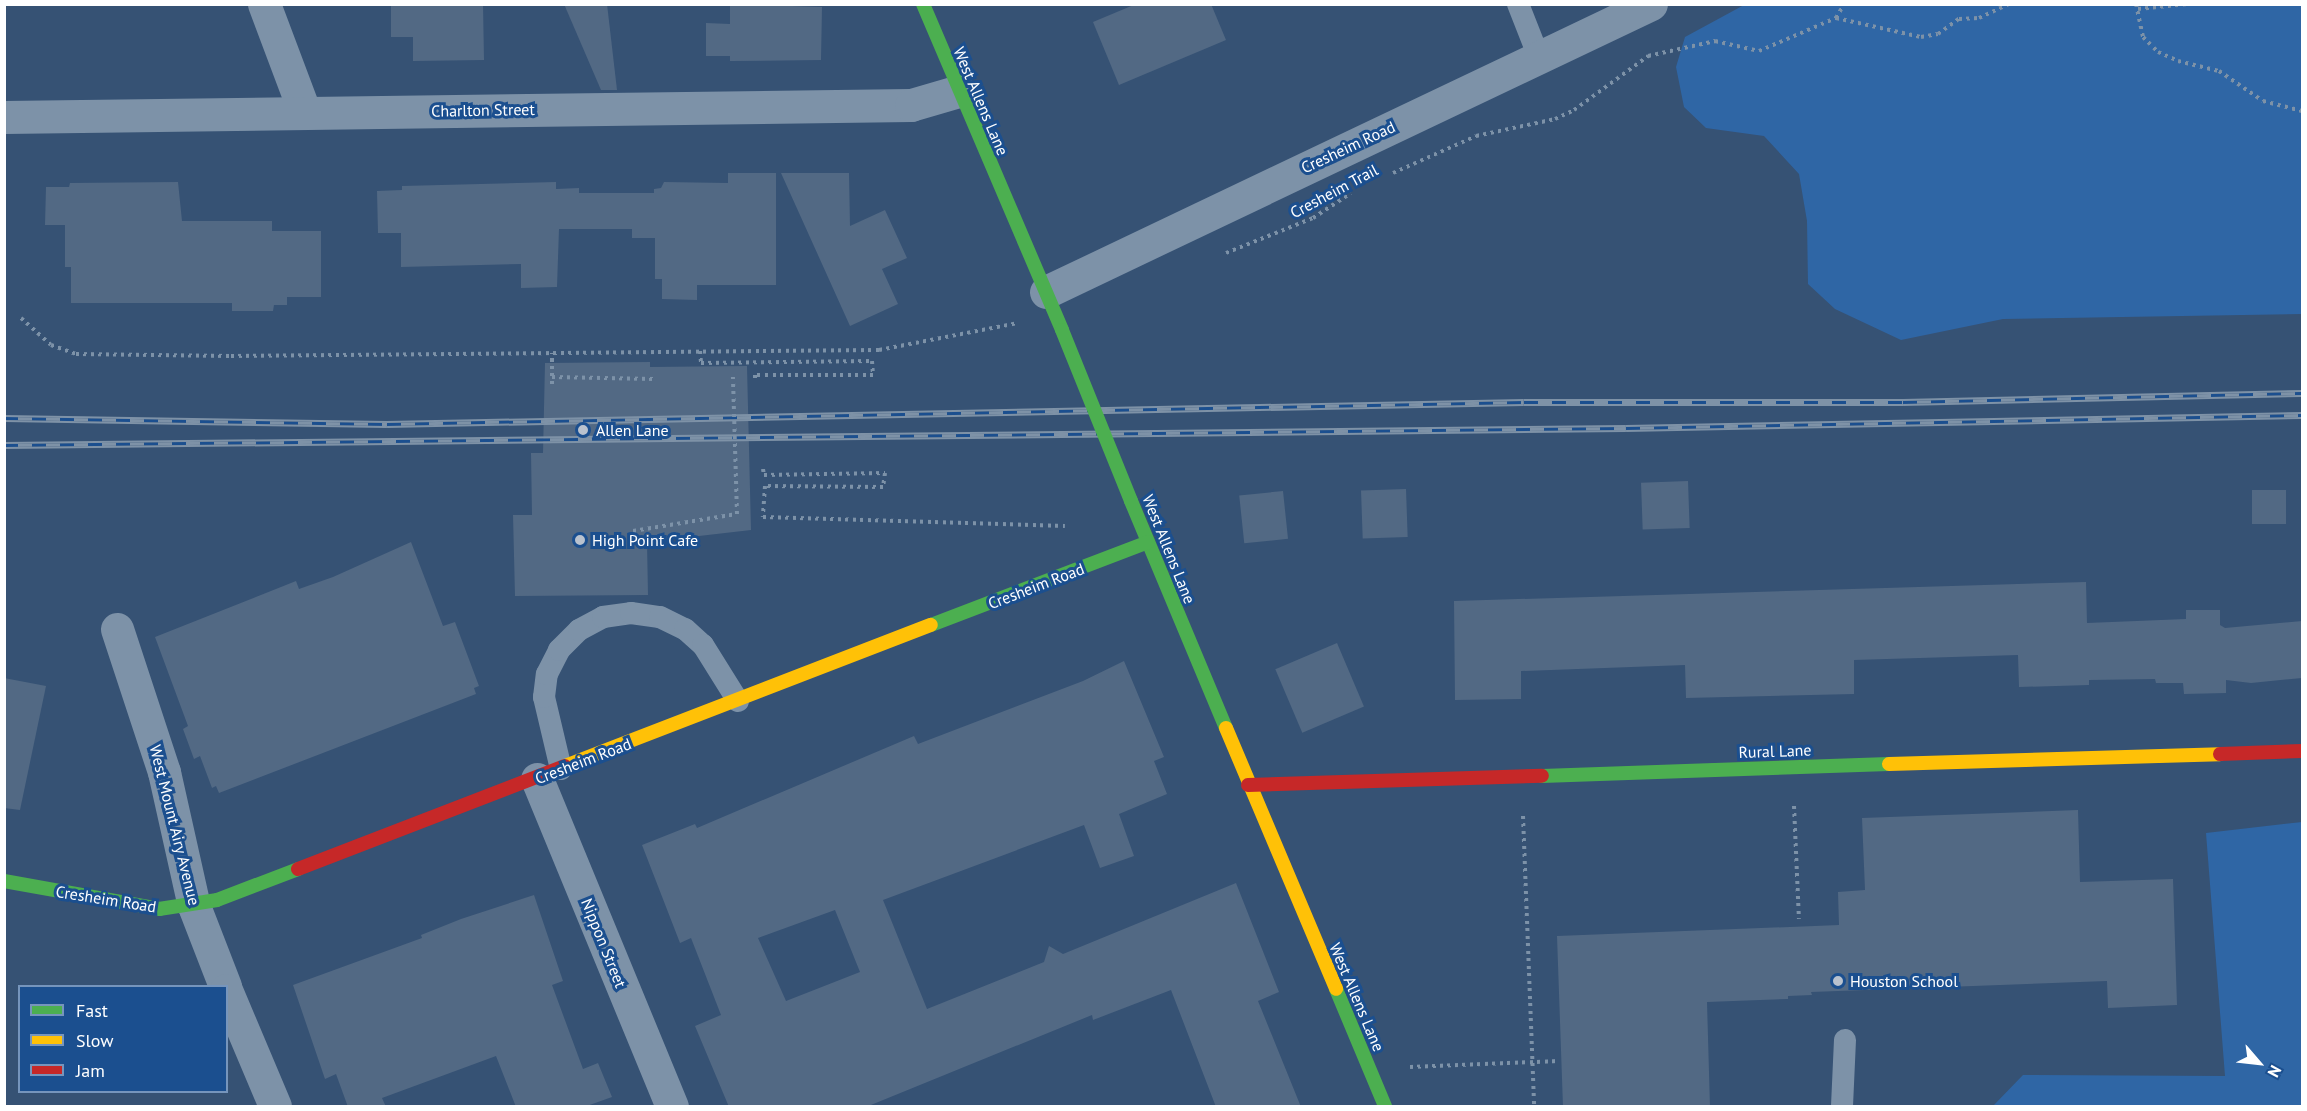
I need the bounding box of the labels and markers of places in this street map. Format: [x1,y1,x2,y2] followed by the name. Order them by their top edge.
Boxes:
[596,420,669,440] place label: Allen Lane
[574,421,592,439] marker: Allen Lane
[592,530,698,550] place label: High Point Cafe
[573,533,587,547] marker: High Point Cafe
[1850,971,1958,991] place label: Houston School
[1831,974,1845,988] marker: Houston School

